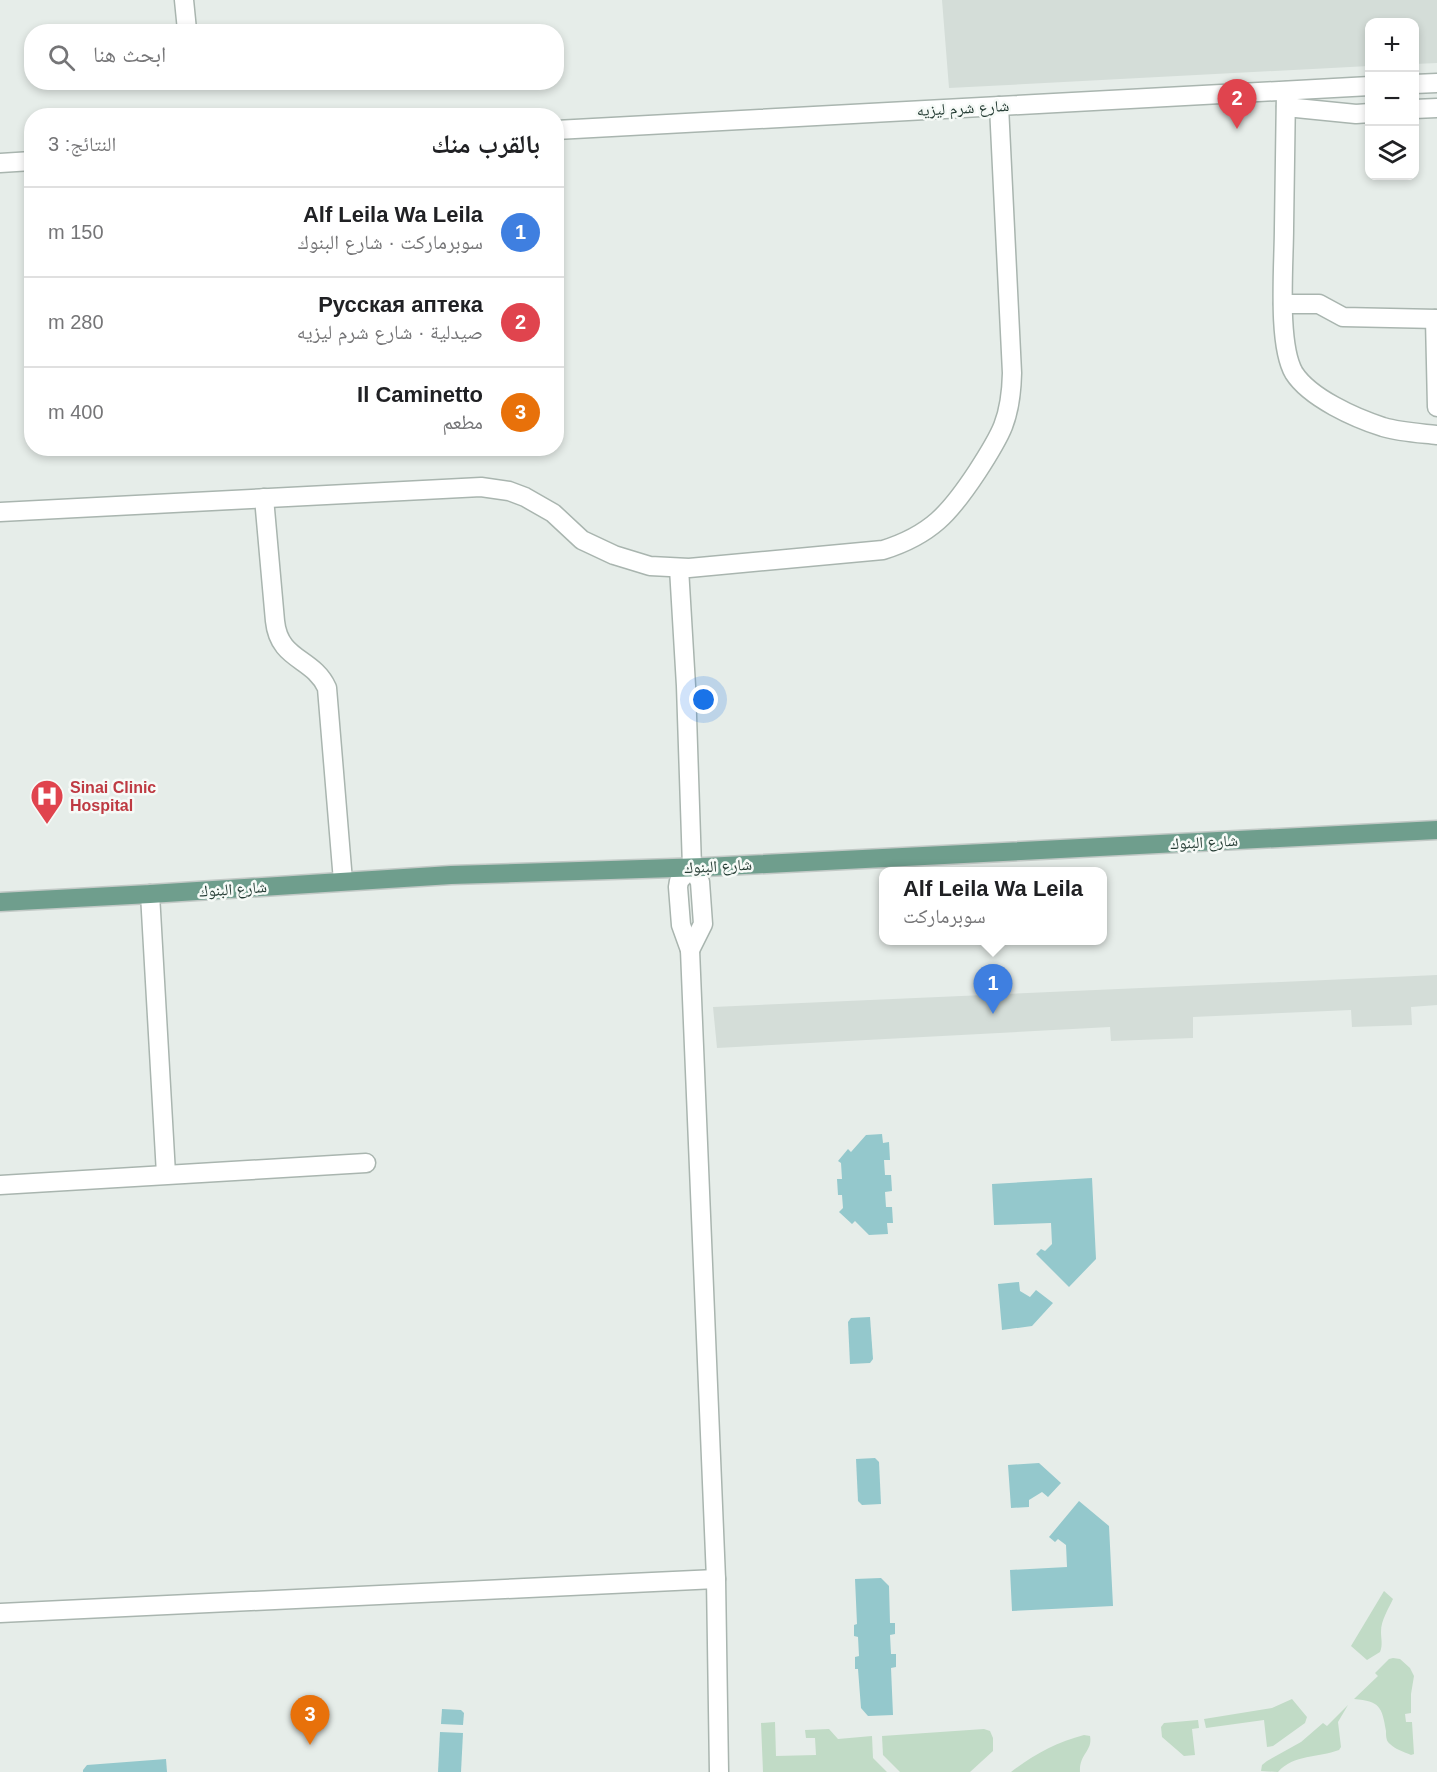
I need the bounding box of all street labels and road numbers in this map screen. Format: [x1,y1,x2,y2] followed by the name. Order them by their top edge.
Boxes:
[916,97,1010,121] street label: شارع شرم ليزيه
[1170,832,1238,854] street label: شارع البنوك
[684,856,752,878] street label: شارع البنوك
[199,878,268,902] street label: شارع البنوك

